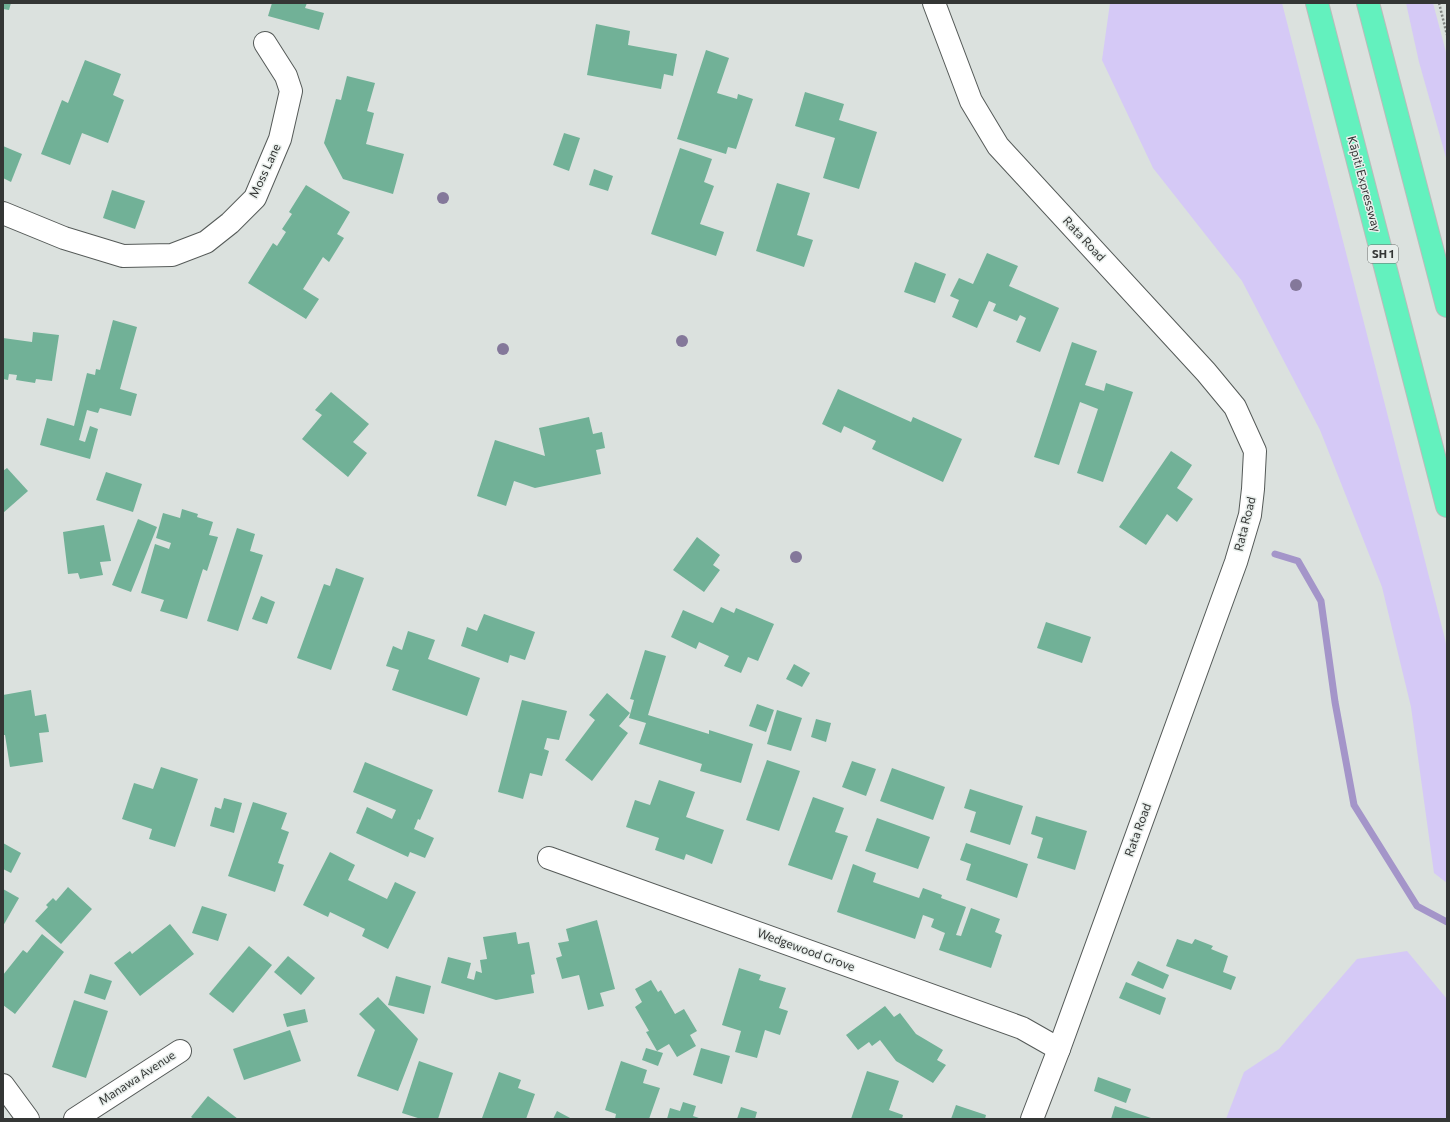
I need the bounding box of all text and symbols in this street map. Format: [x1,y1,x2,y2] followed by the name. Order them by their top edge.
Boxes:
[1345,134,1385,233] street label: Kāpiti Expressway
[245,141,283,200] street label: Moss Lane
[1061,213,1109,264] street label: Rata Road
[1368,245,1398,263] road number: SH 1
[1230,495,1258,553] street label: Rata Road
[1121,801,1153,858] street label: Rata Road
[756,925,857,973] street label: Wedgewood Grove
[95,1047,177,1107] street label: Manawa Avenue

